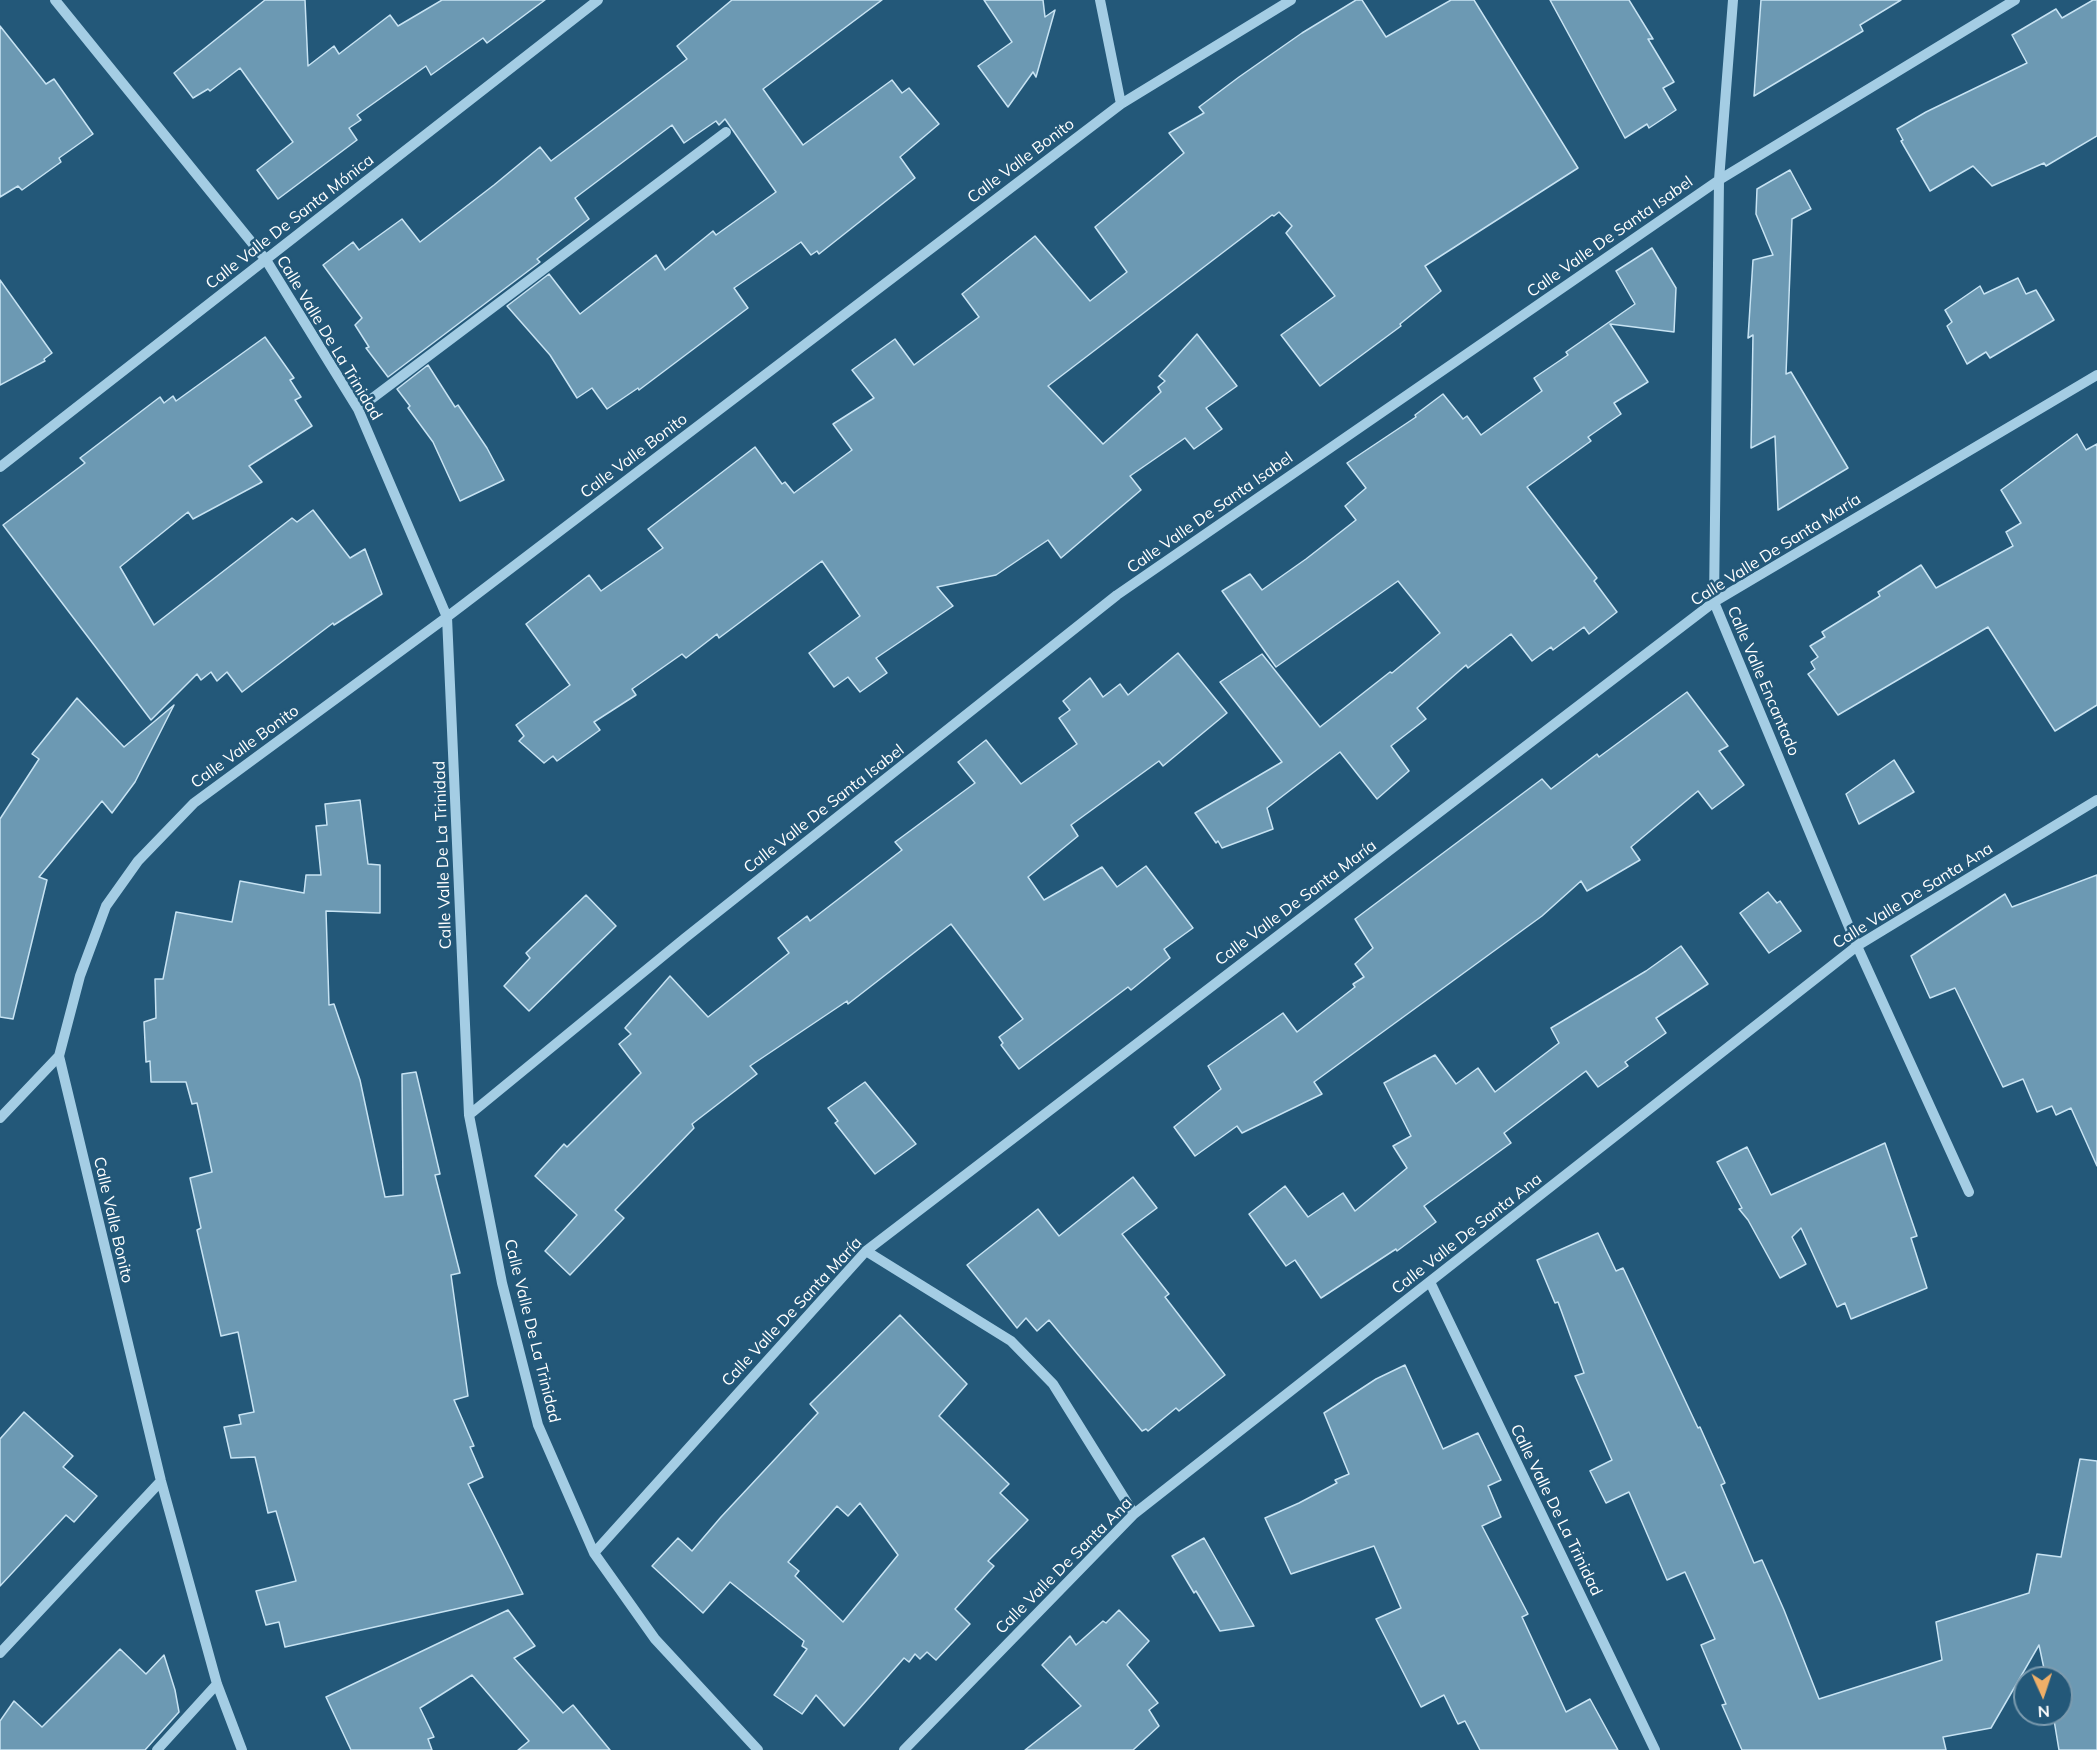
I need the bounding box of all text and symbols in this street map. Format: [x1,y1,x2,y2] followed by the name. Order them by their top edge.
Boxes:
[964,115,1078,207] street label: Calle Valle Bonito
[202,150,378,294] street label: Calle Valle De Santa Mónica
[1523,172,1697,302] street label: Calle Valle De Santa Isabel
[272,252,386,424] street label: Calle Valle De La Trinidad
[577,410,691,502] street label: Calle Valle Bonito
[1123,448,1297,578] street label: Calle Valle De Santa Isabel
[1687,490,1865,610] street label: Calle Valle De Santa María
[1723,603,1803,759] street label: Calle Valle Encantado
[187,701,303,793] street label: Calle Valle Bonito
[740,740,908,878] street label: Calle Valle De Santa Isabel
[430,760,456,950] street label: Calle Valle De La Trinidad
[1212,836,1380,970] street label: Calle Valle De Santa María
[1829,839,1997,953] street label: Calle Valle De Santa Ana
[89,1155,137,1285] street label: Calle Valle Bonito
[1388,1169,1546,1299] street label: Calle Valle De Santa Ana
[718,1233,866,1391] street label: Calle Valle De Santa María
[500,1237,564,1425] street label: Calle Valle De La Trinidad
[1506,1421,1606,1599] street label: Calle Valle De La Trinidad
[992,1494,1136,1638] street label: Calle Valle De Santa Ana
[2013,1666,2073,1726] north arrow
[2037,1702,2050,1722] text: N

